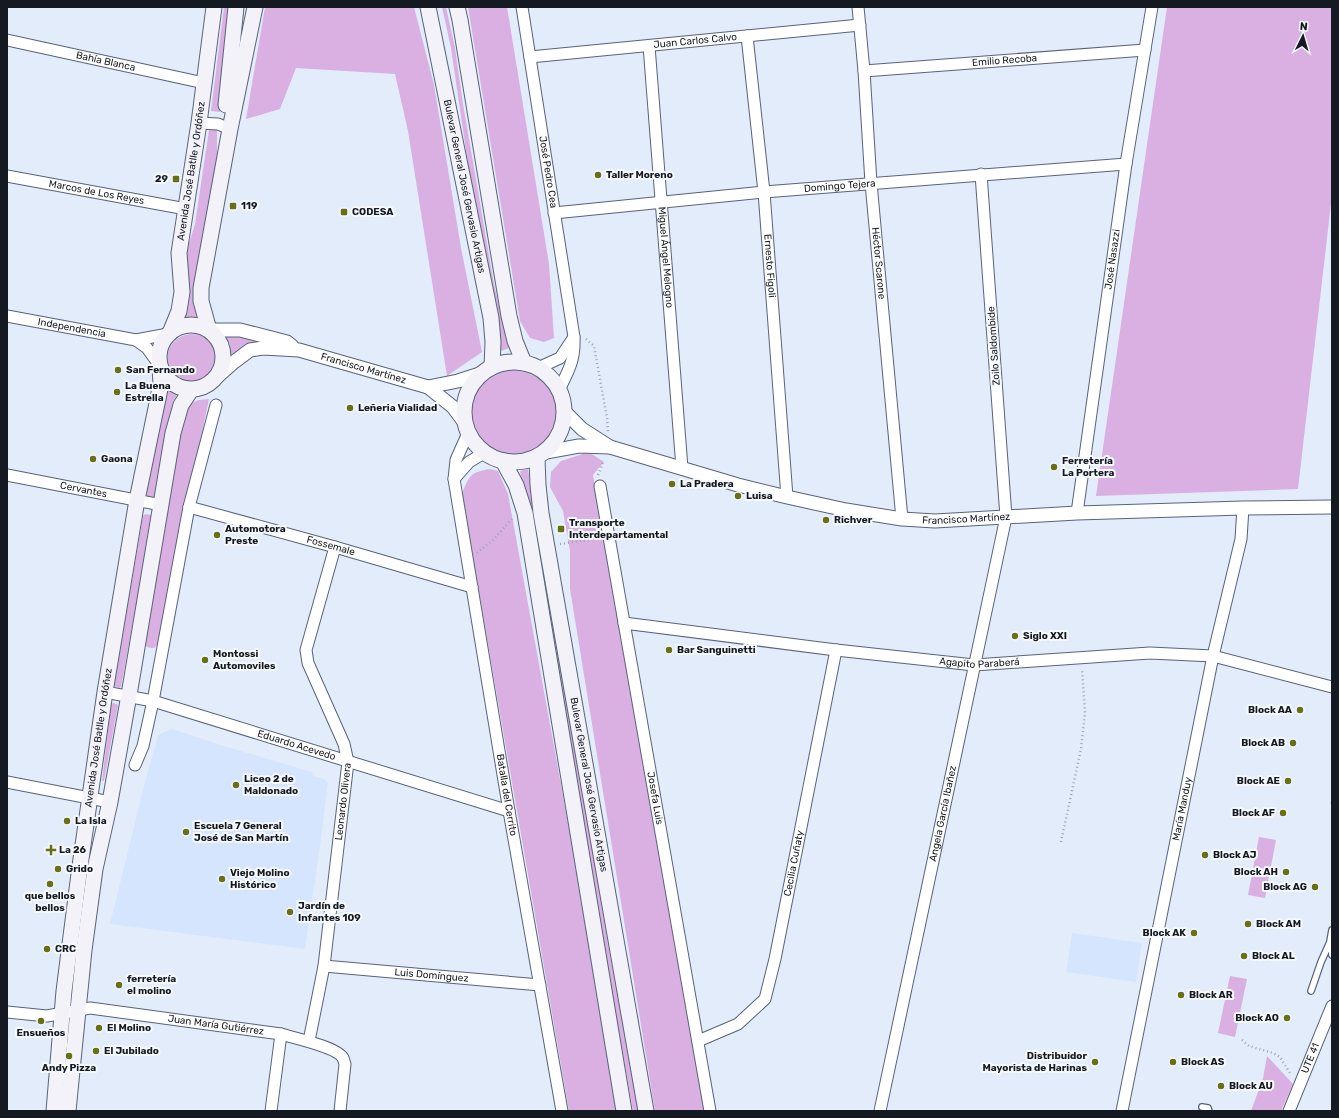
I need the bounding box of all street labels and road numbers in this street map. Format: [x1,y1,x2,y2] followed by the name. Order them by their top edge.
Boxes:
[653,31,738,51] street label: Juan Carlos Calvo
[75,49,137,74] street label: Bahía Blanca
[972,52,1038,69] street label: Emilio Recoba
[441,98,488,274] street label: Bulevar General José Gervasio Artigas
[175,101,208,241] street label: Avenida José Batlle y Ordóñez
[536,135,560,209] street label: José Pedro Cea
[803,177,876,195] street label: Domingo Tejera
[48,178,145,207] street label: Marcos de Los Reyes
[656,206,675,309] street label: Miguel Ángel Melogno
[869,227,888,300] street label: Héctor Scarone
[1102,228,1123,291] street label: José Nasazzi
[761,234,778,298] street label: Ernesto Figoli
[985,306,1003,386] street label: Zoilo Saldombide
[37,316,107,340] street label: Independencia
[319,351,408,386] street label: Francisco Martínez
[59,479,108,500] street label: Cervantes
[922,511,1011,527] street label: Francisco Martínez
[305,533,357,559] street label: Fossemale
[939,655,1020,671] street label: Agapito Paraberá
[82,667,115,808] street label: Avenida José Batlle y Ordóñez
[567,696,610,873] street label: Bulevar General José Gervasio Artigas
[256,728,337,763] street label: Eduardo Acevedo
[494,753,519,837] street label: Batalla del Cerrito
[333,762,354,841] street label: Leonardo Olivera
[927,765,959,863] street label: Angela García Ibañez
[644,771,665,826] street label: Josefa Luis
[1170,776,1195,842] street label: María Manduy
[782,829,806,897] street label: Cecilia Cuñaty
[394,966,469,985] street label: Luis Domínguez
[167,1013,265,1038] street label: Juan María Gutiérrez
[1299,1041,1322,1075] street label: UTE 41

